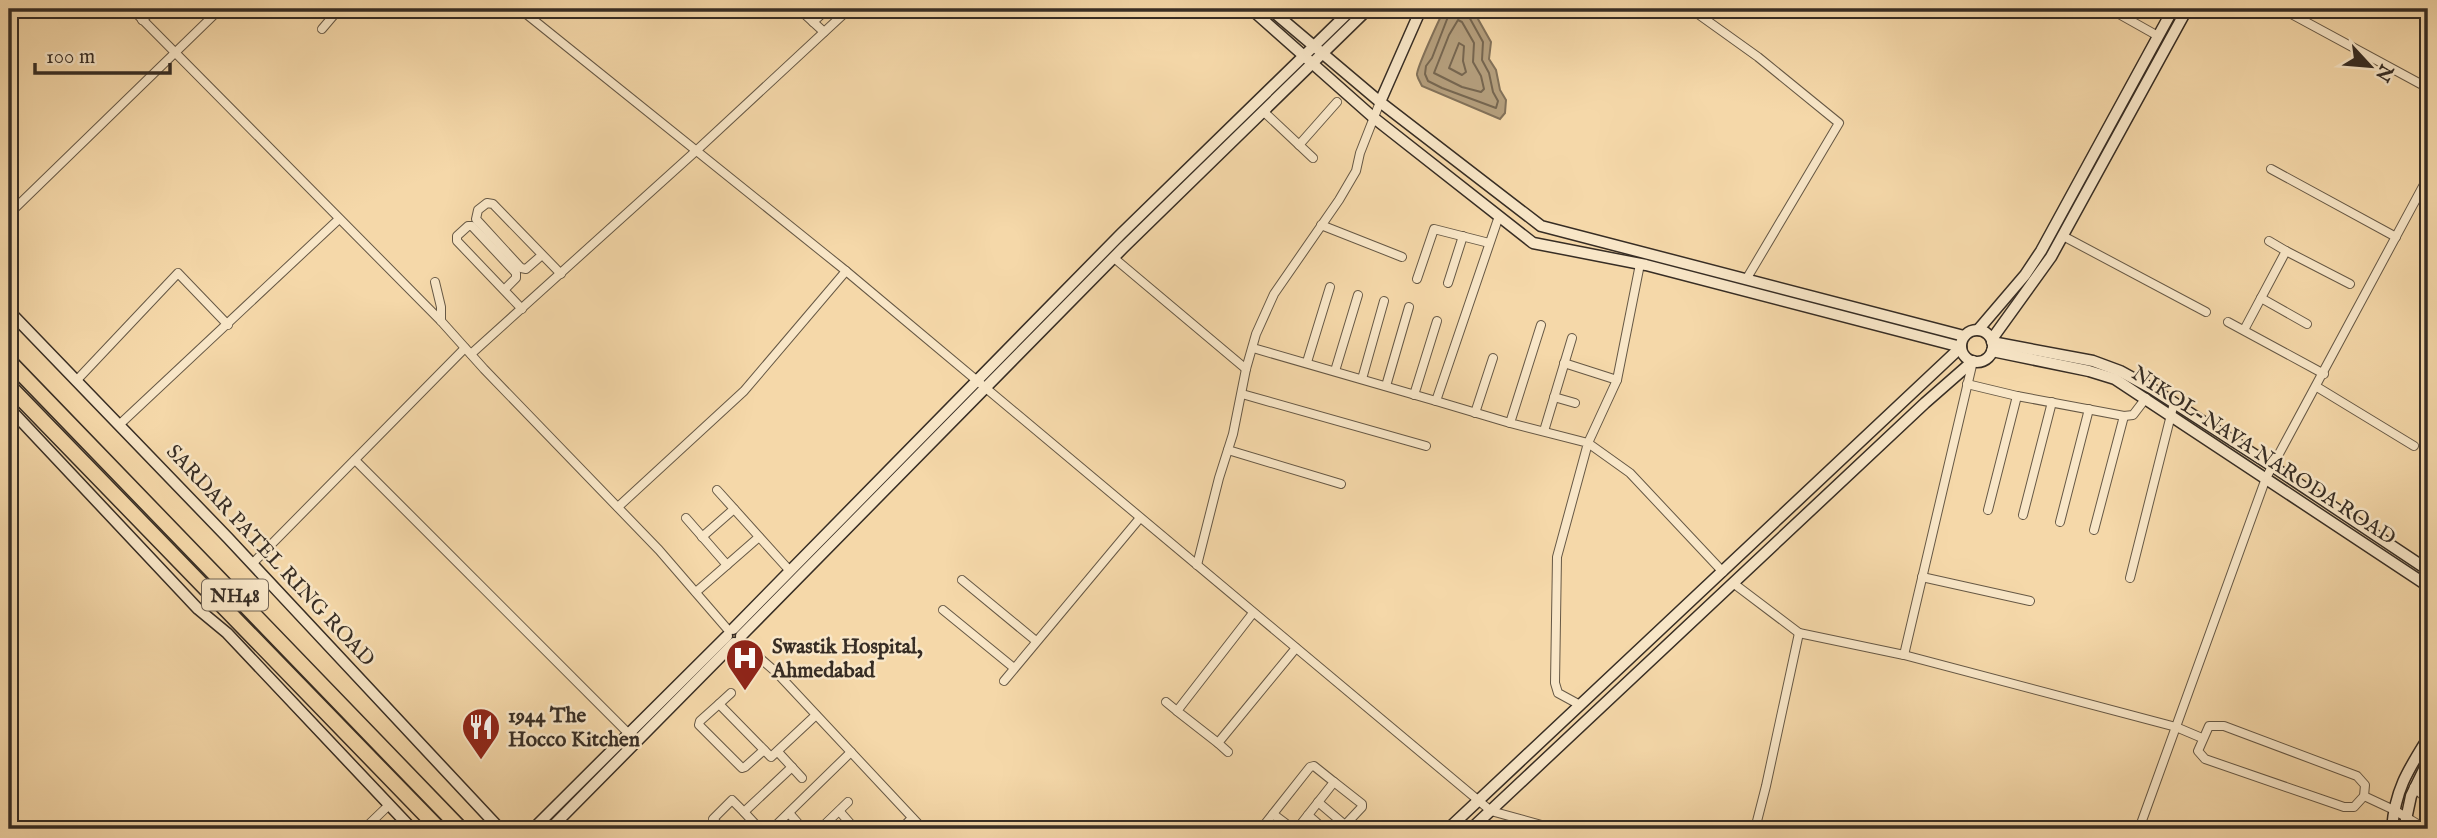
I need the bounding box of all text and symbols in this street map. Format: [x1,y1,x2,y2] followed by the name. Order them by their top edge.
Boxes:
[35,32,170,76] scale bar
[2336,32,2406,102] north arrow
[46,44,95,71] text: 100 m
[2369,59,2398,86] text: N
[2126,361,2400,552] street label: NIKOL-NAVA NARODA ROAD
[160,439,380,673] street label: SARDAR PATEL RING ROAD
[202,580,268,610] road number: NH48
[771,634,923,685] place label: Swastik Hospital, Ahmedabad
[724,637,766,692] hospital icon: Swastik Hospital, Ahmedabad
[508,703,640,754] place label: 1944 The Hocco Kitchen
[460,706,502,761] restaurant icon: 1944 The Hocco Kitchen

